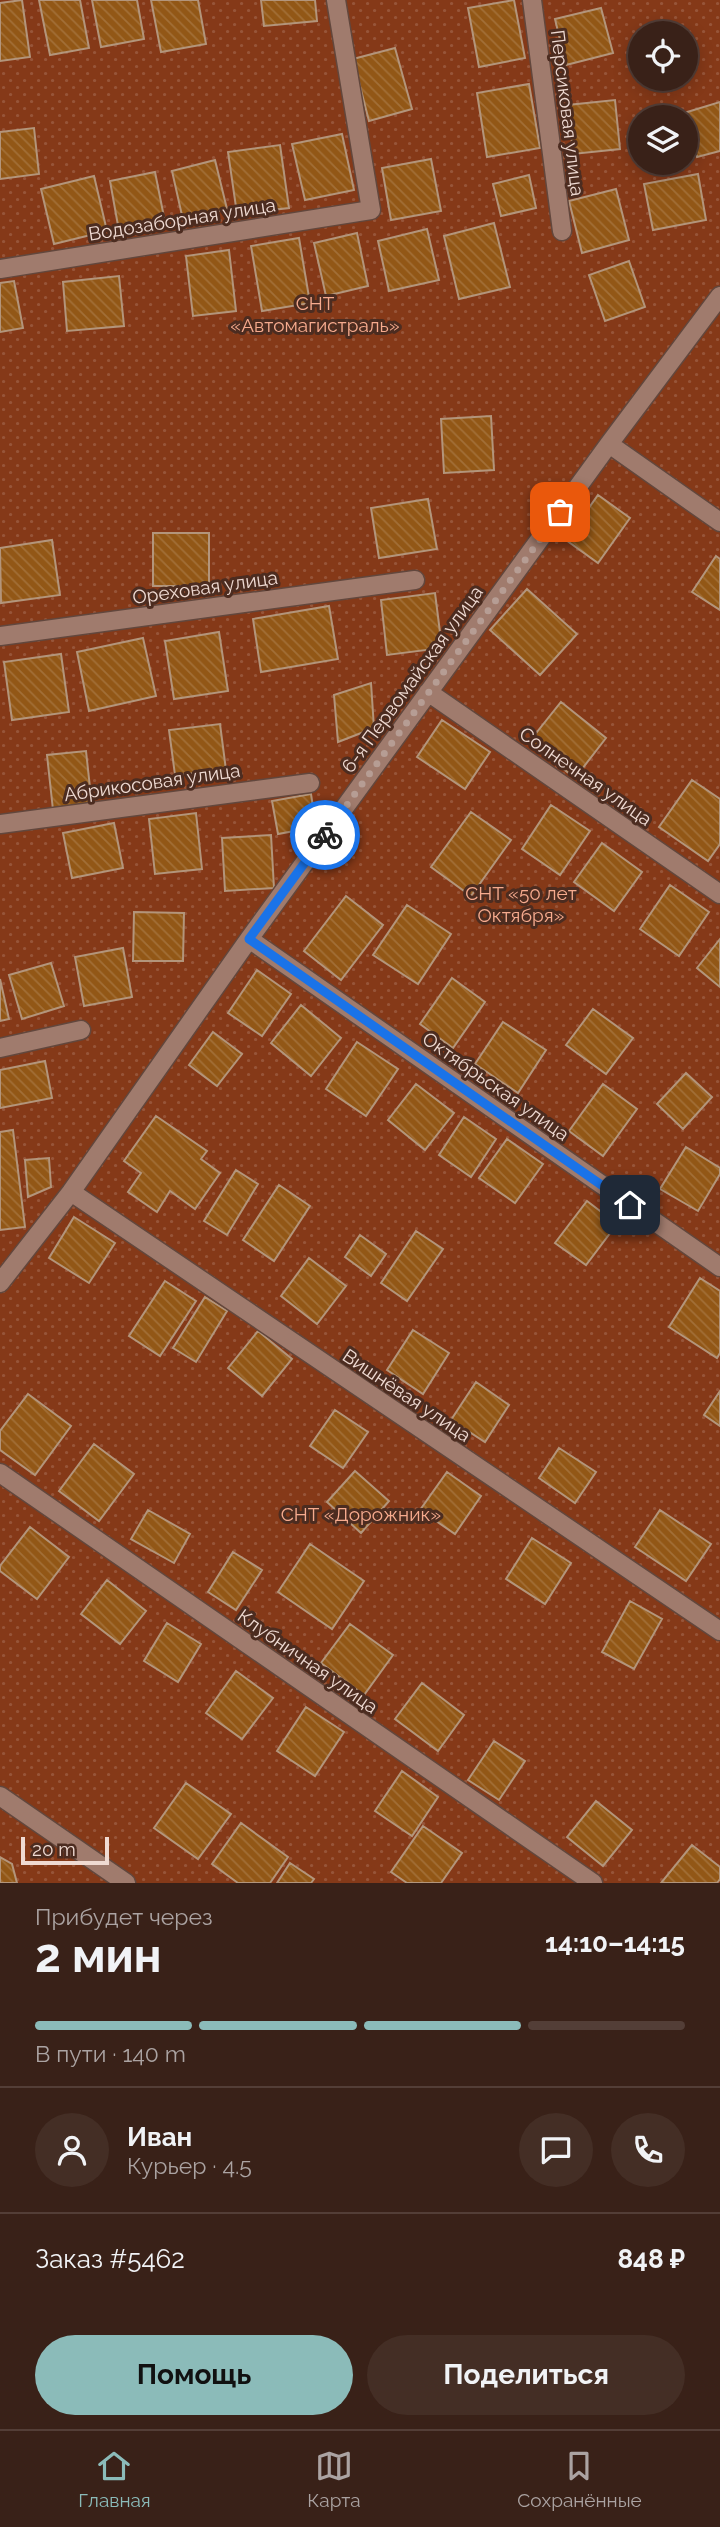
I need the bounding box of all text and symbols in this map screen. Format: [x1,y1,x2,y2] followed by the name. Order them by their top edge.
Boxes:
[628,21,698,175] map controls
[628,21,698,91] button: locate
[547,29,589,197] street label: Персиковая улица
[628,105,698,175] button: layers
[87,193,277,245] street label: Водозаборная улица
[230,292,400,336] park label: СНТ «Автомагистраль»
[530,482,590,542] pin
[541,493,579,531] icon: bag
[131,566,279,608] street label: Ореховая улица
[337,581,487,777] street label: 6-я Первомайская улица
[516,722,656,830] street label: Солнечная улица
[62,759,242,805] street label: Абрикосовая улица
[290,800,360,870] courier
[306,816,344,854] icon: bike
[465,882,577,926] park label: СНТ «50 лет Октября»
[418,1027,574,1145] street label: Октябрьская улица
[600,1175,660,1235] pin
[611,1186,649,1224] icon: home
[339,1344,475,1446] street label: Вишнёвая улица
[281,1503,441,1525] park label: СНТ «Дорожник»
[234,1604,382,1718] street label: Клубничная улица
[21,1834,108,1866] scale bar
[32,1838,76,1860] text: 20 m
[35,1903,213,1930] text: Прибудет через
[545,1928,685,1958] text: 14:10–14:15
[35,1929,162,1983] text: 2 мин
[35,2040,186,2067] text: В пути · 140 m
[35,2113,109,2187] button: person
[519,2113,593,2187] button: chat
[611,2113,685,2187] button: phone
[127,2122,192,2152] text: Иван
[127,2152,252,2179] text: Курьер · 4.5
[35,2244,185,2274] text: Заказ #5462
[617,2244,685,2274] text: 848 ₽
[35,2335,353,2415] button: Помощь
[367,2335,685,2415] button: Поделиться
[78,2447,151,2511] tab: Главная
[307,2447,361,2511] tab: Карта
[517,2447,642,2511] tab: Сохранённые

